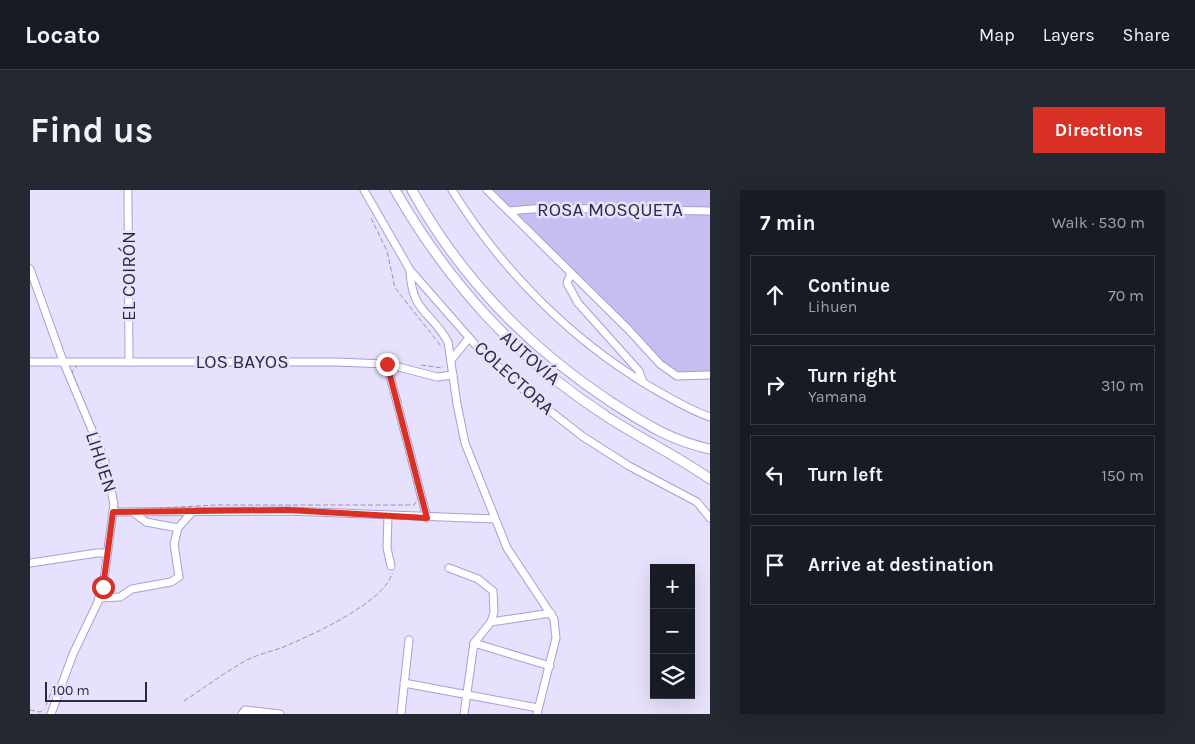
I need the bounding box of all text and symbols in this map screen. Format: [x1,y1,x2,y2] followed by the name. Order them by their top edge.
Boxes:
[25,21,100,49] text: Locato
[979,24,1015,46] text: Map
[1043,24,1095,46] text: Layers
[1123,24,1170,46] text: Share
[1033,107,1165,153] button: Directions
[30,110,153,151] text: Find us
[537,199,683,221] street label: ROSA MOSQUETA
[760,211,816,235] text: 7 min
[1052,213,1145,232] text: Walk · 530 m
[117,231,140,321] street label: EL COIRÓN
[808,275,890,297] text: Continue
[761,281,789,309] icon: ahead
[1108,286,1144,305] text: 70 m
[808,297,857,316] text: Lihuen
[496,325,565,390] street label: AUTOVÍA
[470,337,558,420] street label: COLECTORA
[195,351,289,373] street label: LOS BAYOS
[376,353,399,376] route end
[808,365,897,387] text: Turn right
[761,371,789,399] icon: right
[1101,376,1144,395] text: 310 m
[808,387,867,406] text: Yamana
[81,429,121,495] street label: LIHUEN
[761,461,789,489] icon: left
[808,464,883,486] text: Turn left
[1101,466,1144,485] text: 150 m
[761,551,789,579] icon: arrive
[808,554,994,576] text: Arrive at destination
[650,564,695,699] map controls
[650,564,695,609] button: +
[92,576,115,599] route start
[650,609,695,654] button: −
[650,654,695,699] button: layers
[45,679,148,702] scale bar
[52,682,90,699] text: 100 m

